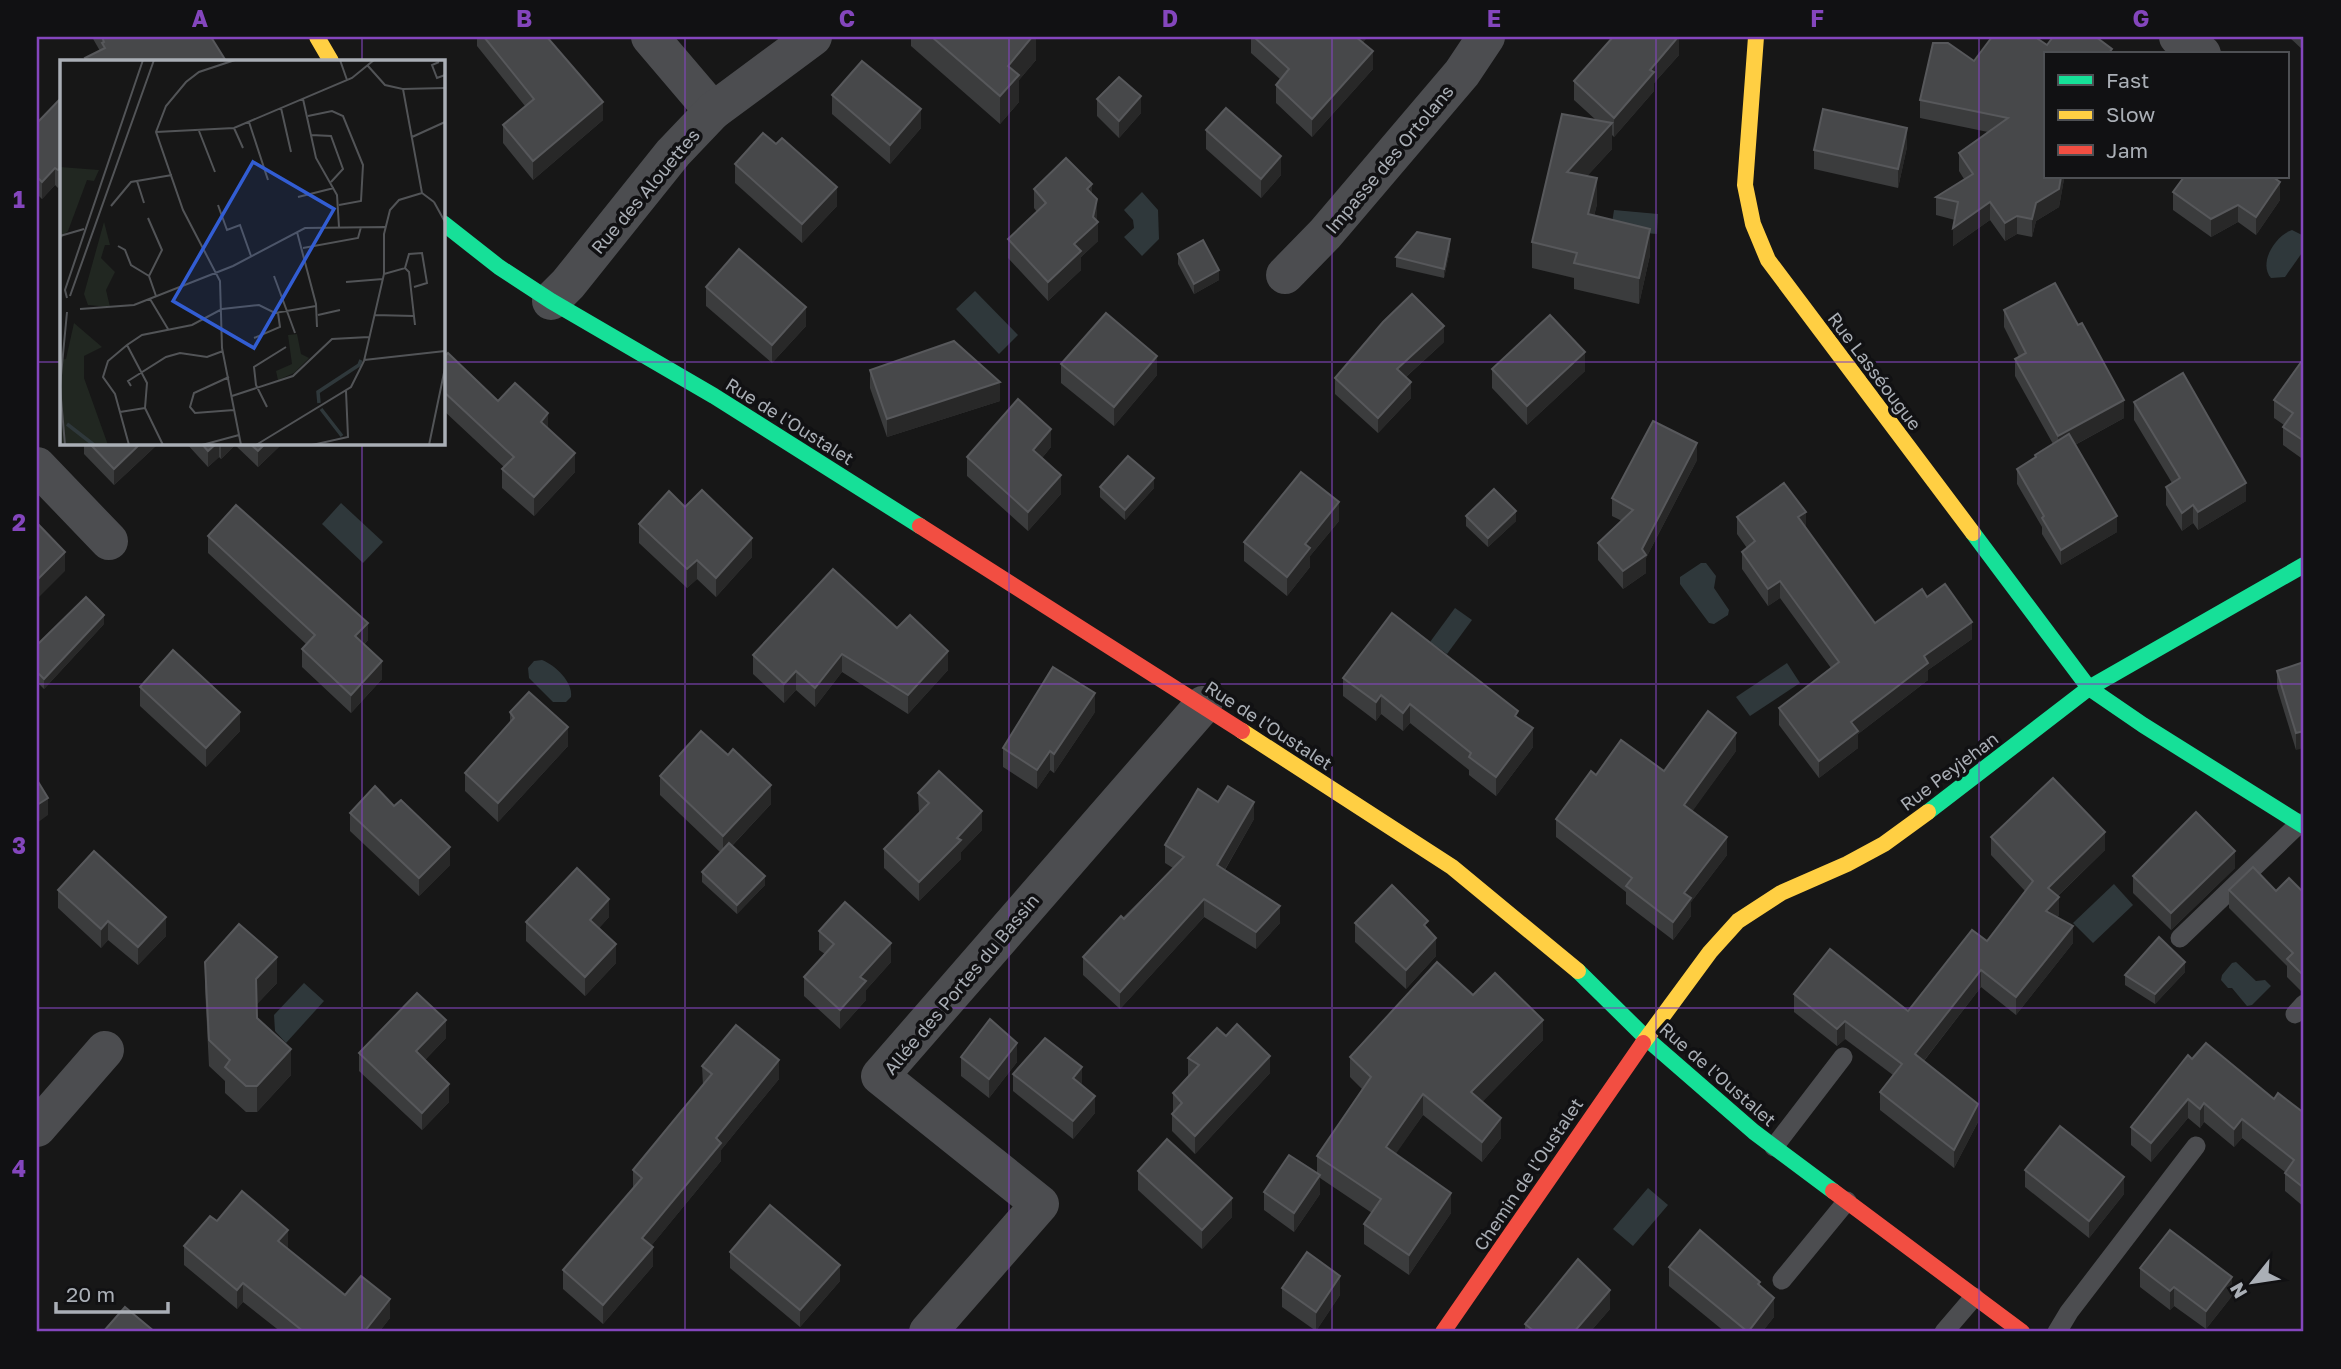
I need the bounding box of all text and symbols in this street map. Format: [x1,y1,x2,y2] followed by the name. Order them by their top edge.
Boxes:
[192,4,209,32] text: A
[516,4,532,32] text: B
[839,4,855,32] text: C
[1162,4,1178,32] text: D
[1487,4,1501,32] text: E
[1810,4,1824,32] text: F
[2133,4,2149,32] text: G
[2044,52,2288,178] legend
[60,60,444,444] inset map
[2106,67,2149,93] text: Fast
[1320,80,1458,238] street label: Impasse des Ortolans
[2106,101,2155,127] text: Slow
[586,124,704,258] street label: Rue des Alouettes
[2106,137,2148,163] text: Jam
[13,185,25,213] text: 1
[1824,308,1926,434] street label: Rue Lasséougue
[722,373,858,469] street label: Rue de l'Oustalet
[12,508,26,536] text: 2
[1201,676,1337,774] street label: Rue de l'Oustalet
[1896,727,2002,815] street label: Rue Peyjehan
[12,831,26,859] text: 3
[879,889,1043,1079] street label: Allée des Portes du Bassin
[1655,1017,1781,1131] street label: Rue de l'Oustalet
[1469,1093,1587,1255] street label: Chemin de l'Oustalet
[12,1154,26,1182] text: 4
[2218,1246,2288,1316] north arrow
[56,1271,168,1315] scale bar
[2224,1279,2251,1303] text: N
[66,1281,115,1307] text: 20 m

